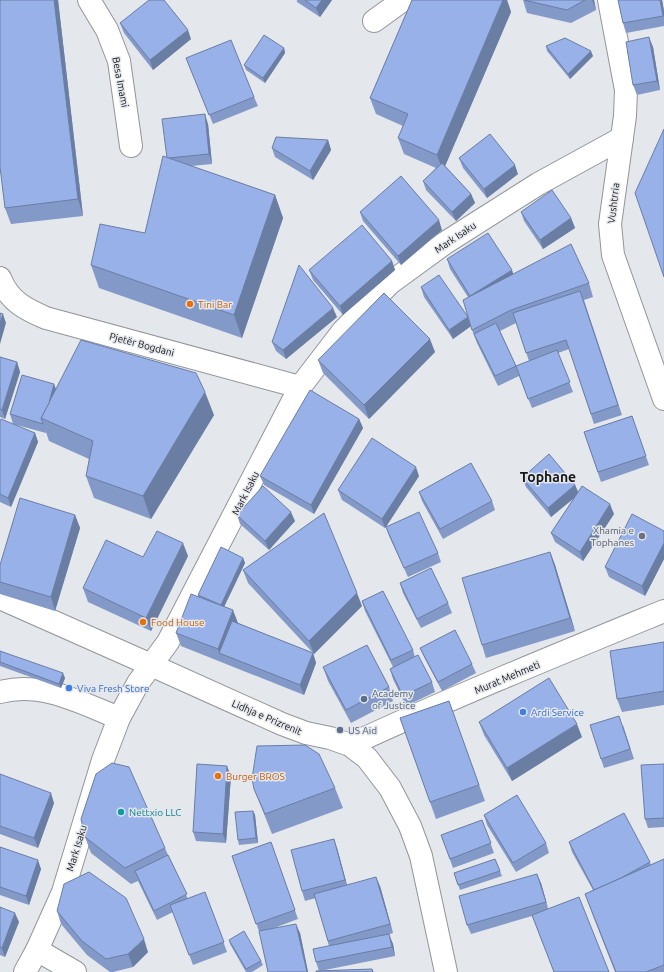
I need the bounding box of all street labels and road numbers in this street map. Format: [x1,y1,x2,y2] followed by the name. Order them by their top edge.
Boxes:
[110,56,131,108] street label: Besa Imami
[606,182,621,224] street label: Vushtrria
[432,220,478,255] street label: Mark Isaku
[108,331,175,358] street label: Pjetër Bogdani
[230,469,261,517] street label: Mark Isaku
[473,659,542,696] street label: Murat Mehmeti
[230,698,303,737] street label: Lidhja e Prizrenit
[64,824,89,873] street label: Mark Isaku

